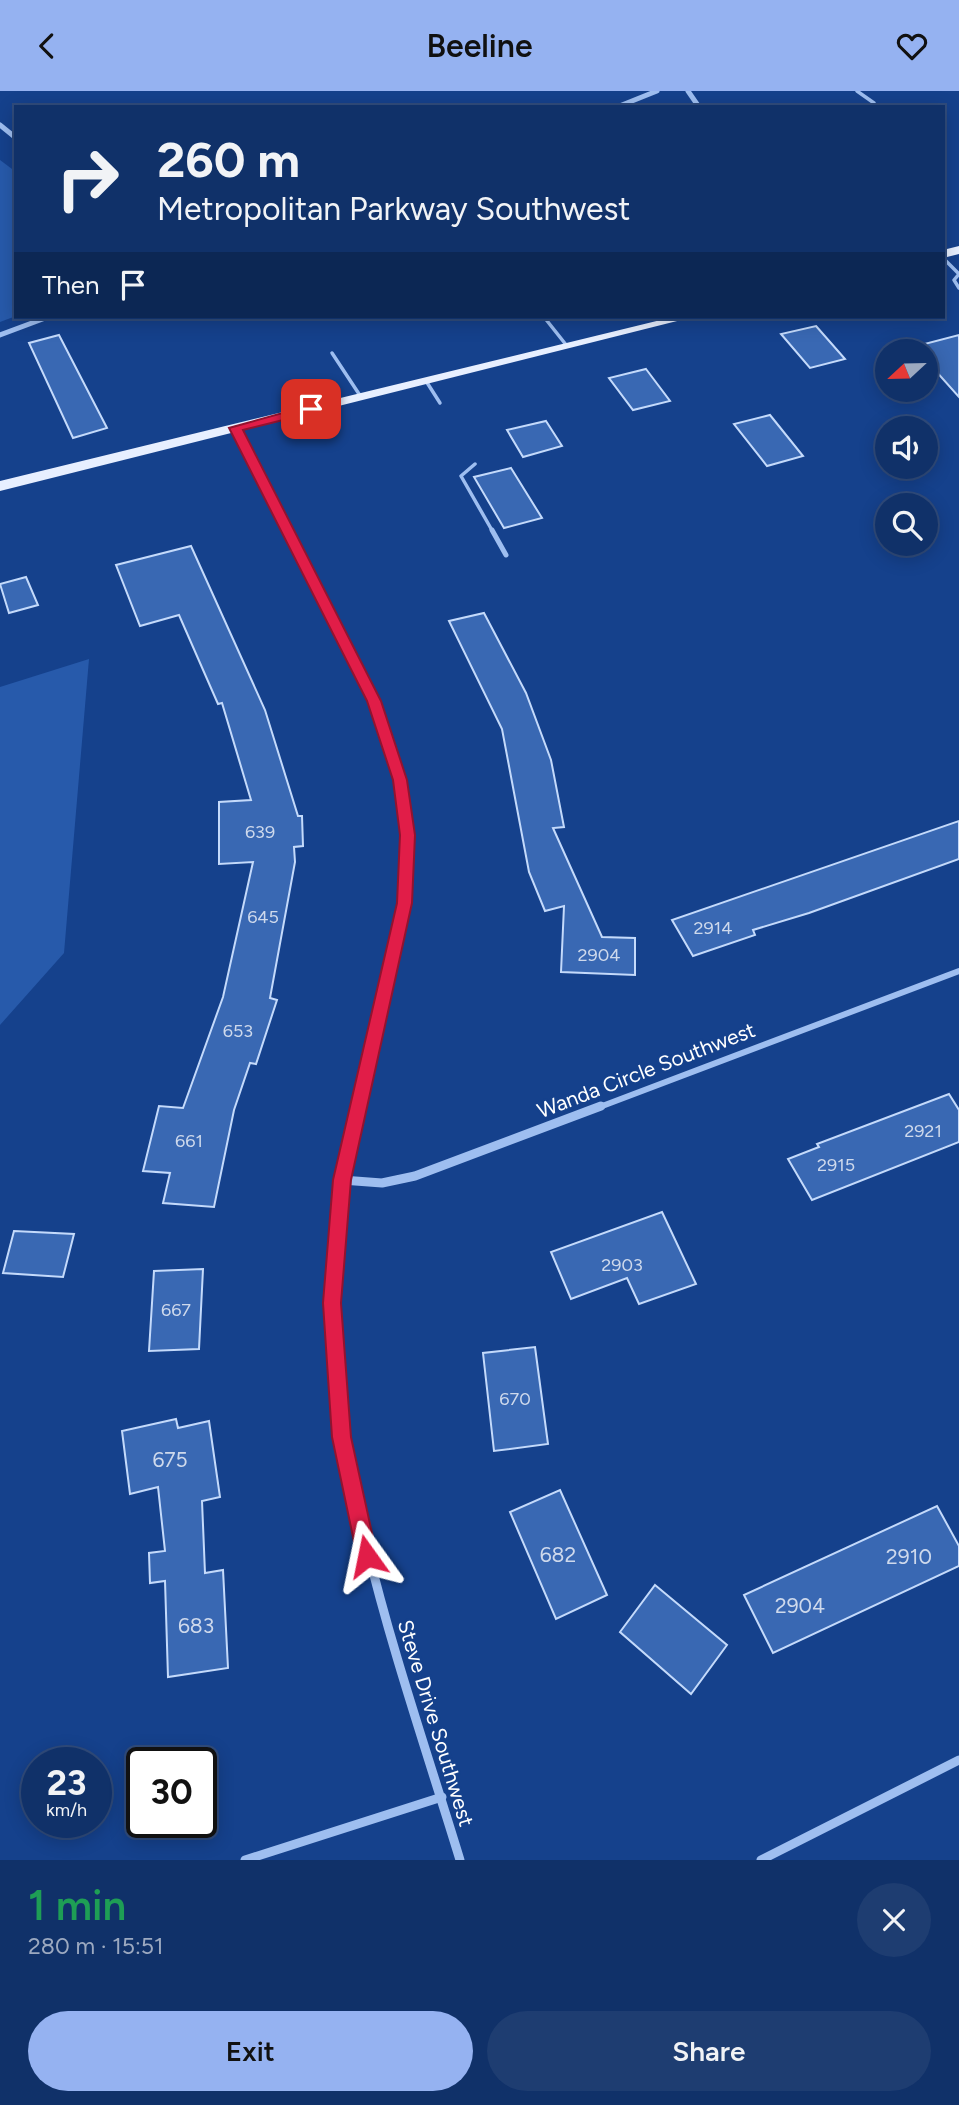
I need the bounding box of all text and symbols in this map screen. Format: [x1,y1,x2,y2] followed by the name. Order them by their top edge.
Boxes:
[28,27,66,65] icon: back
[426,27,533,65] text: Beeline
[893,27,931,65] icon: heart
[157,130,300,189] text: 260 m
[42,133,133,224] icon: right
[157,190,630,228] text: Metropolitan Parkway Southwest
[114,266,152,304] icon: arrive
[42,269,100,301] text: Then
[875,339,938,403] north arrow
[875,339,938,556] map controls
[281,379,341,439] pin
[292,390,330,428] icon: arrive
[875,416,938,479] button: sound
[875,493,938,556] button: search
[245,821,275,843] house number: 639
[247,906,279,928] house number: 645
[694,917,732,939] house number: 2914
[578,944,620,966] house number: 2904
[534,1017,759,1123] street label: Wanda Circle Southwest
[223,1020,253,1042] house number: 653
[904,1120,942,1142] house number: 2921
[175,1130,203,1152] house number: 661
[817,1154,855,1176] house number: 2915
[601,1254,643,1276] house number: 2903
[161,1299,191,1321] house number: 667
[499,1388,531,1410] house number: 670
[152,1447,188,1472] house number: 675
[330,1519,404,1593] position arrow
[540,1542,576,1567] house number: 682
[886,1544,932,1569] house number: 2910
[775,1593,825,1618] house number: 2904
[178,1613,214,1638] house number: 683
[393,1617,479,1829] street label: Steve Drive Southwest
[126,1747,217,1838] speed limit sign: 30
[47,1762,86,1804] text: 23
[46,1799,87,1821] text: km/h
[28,1880,126,1931] text: 1 min
[857,1883,931,1957] button: close
[28,1932,163,1960] text: 280 m · 15:51
[28,2011,473,2091] button: Exit
[487,2011,931,2091] button: Share

